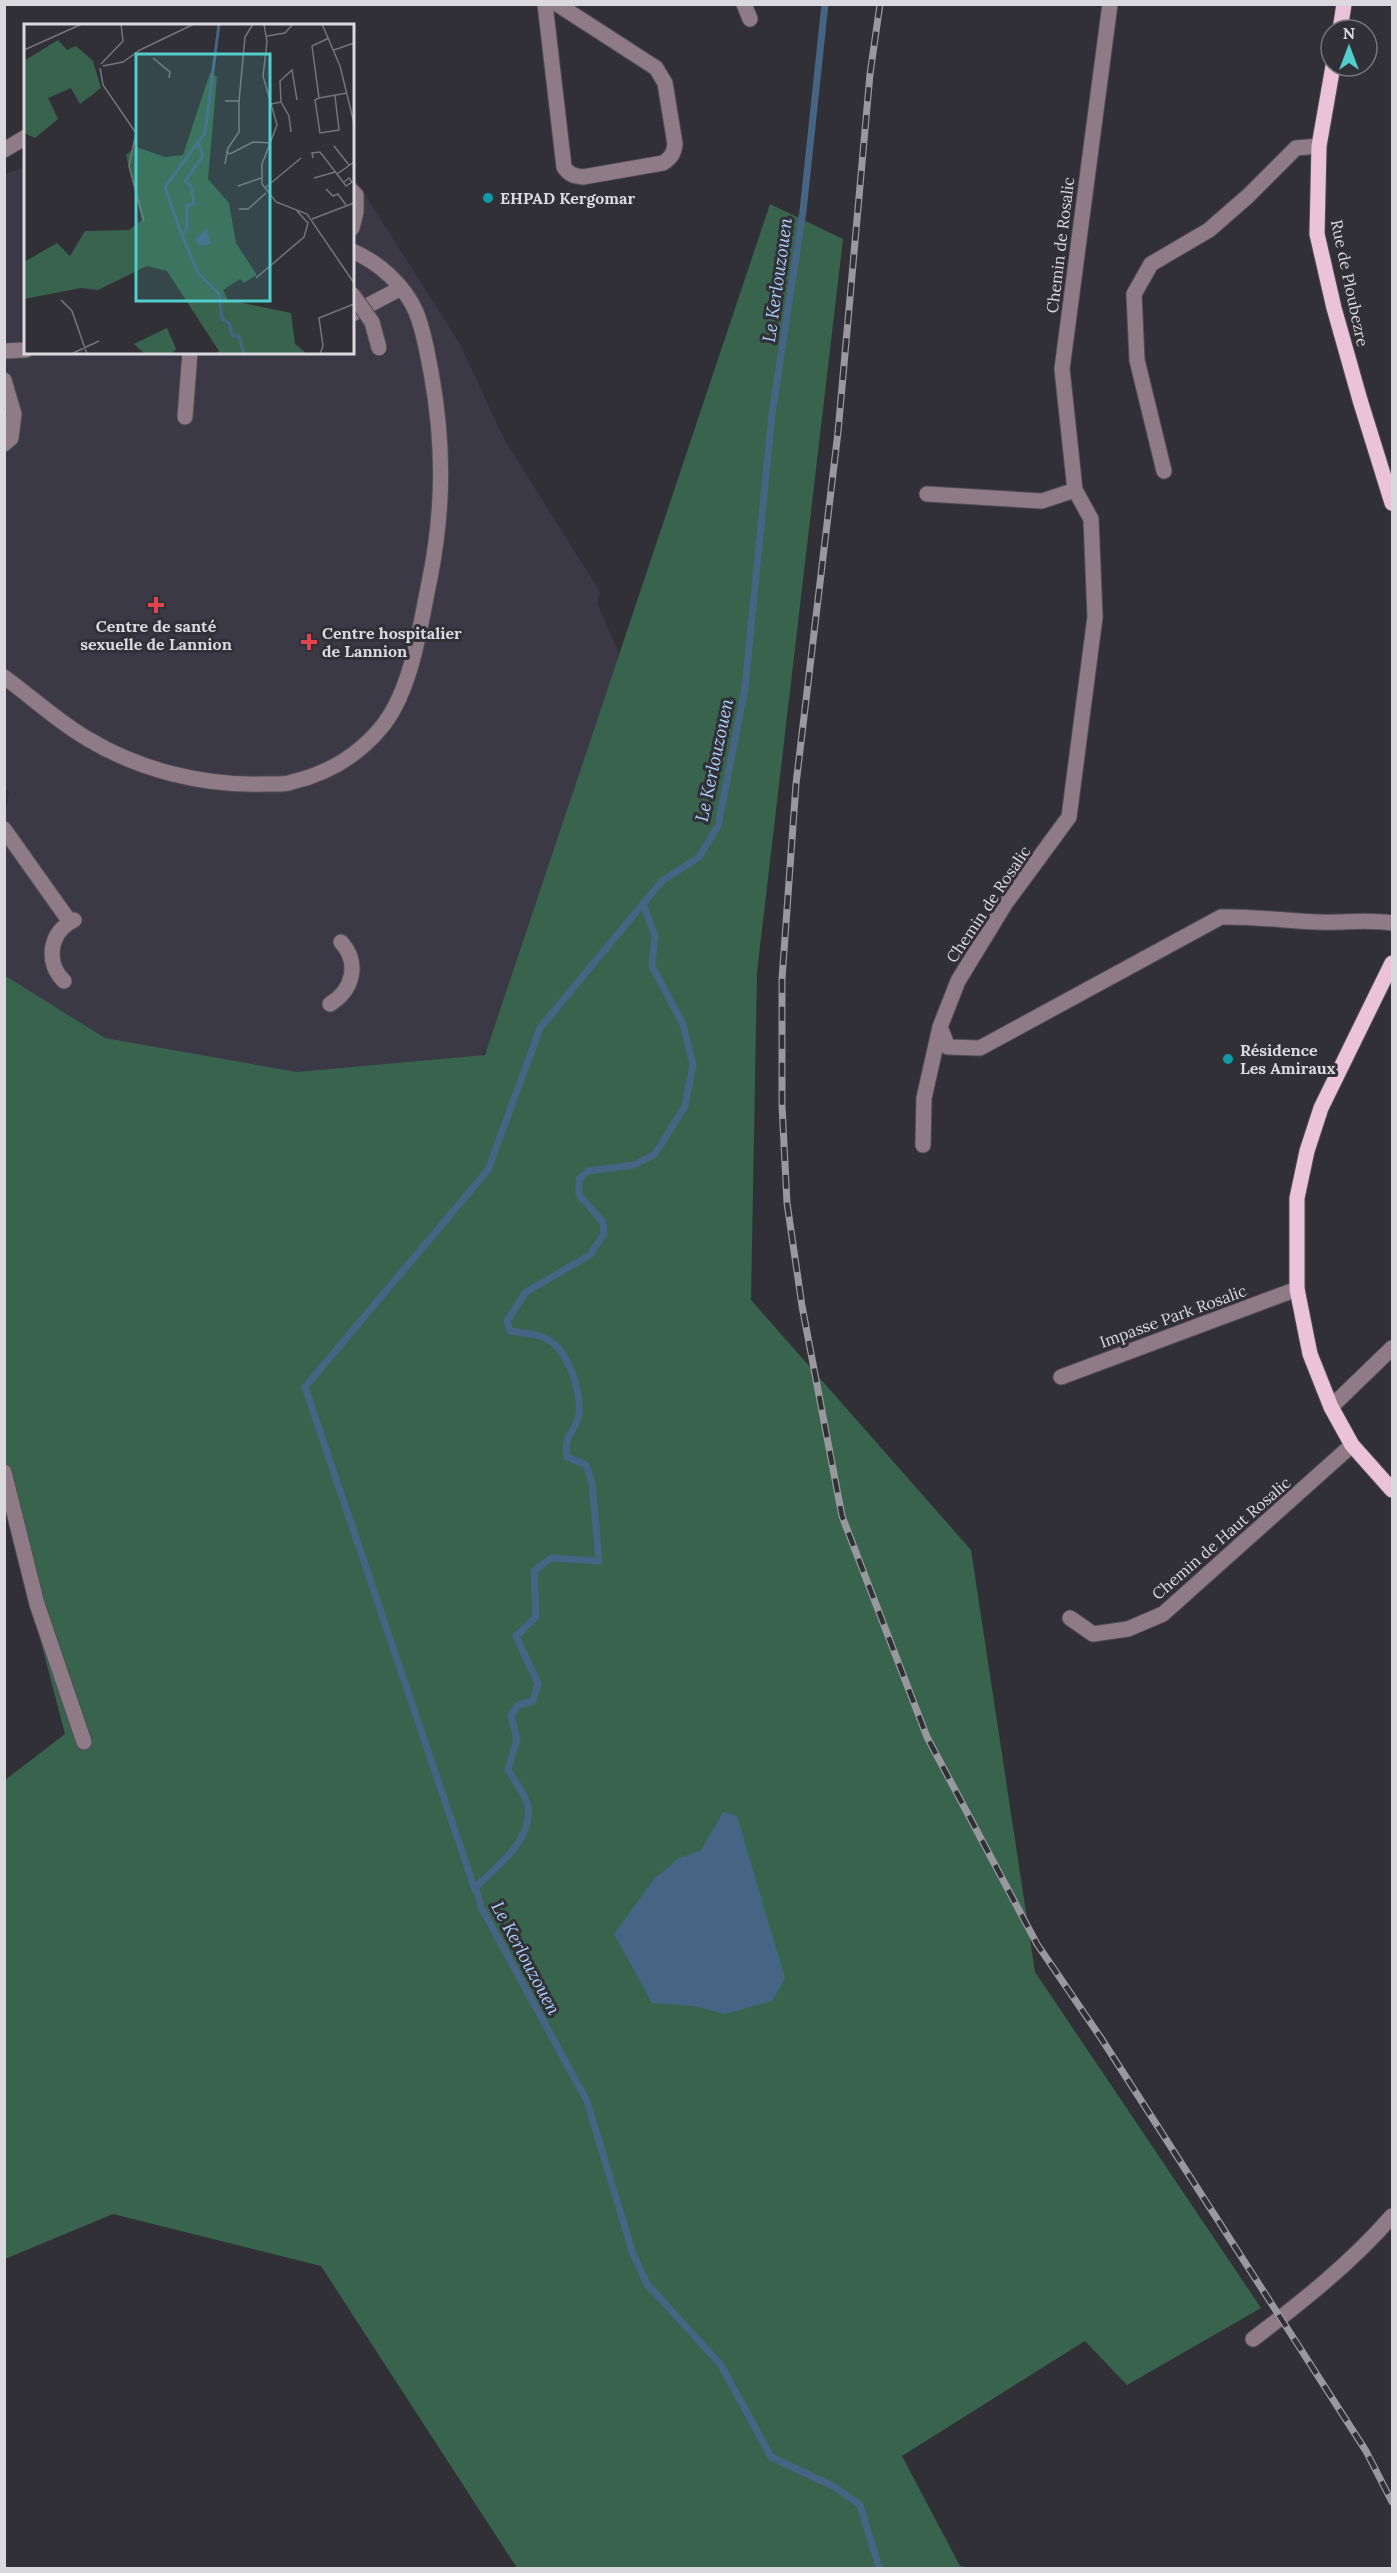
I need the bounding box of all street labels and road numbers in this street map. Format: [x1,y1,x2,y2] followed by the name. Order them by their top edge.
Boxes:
[1042,176,1078,314] street label: Chemin de Rosalic
[1327,218,1373,349] street label: Rue de Ploubezre
[941,842,1035,966] street label: Chemin de Rosalic
[1097,1280,1249,1352] street label: Impasse Park Rosalic
[1147,1472,1295,1604] street label: Chemin de Haut Rosalic

